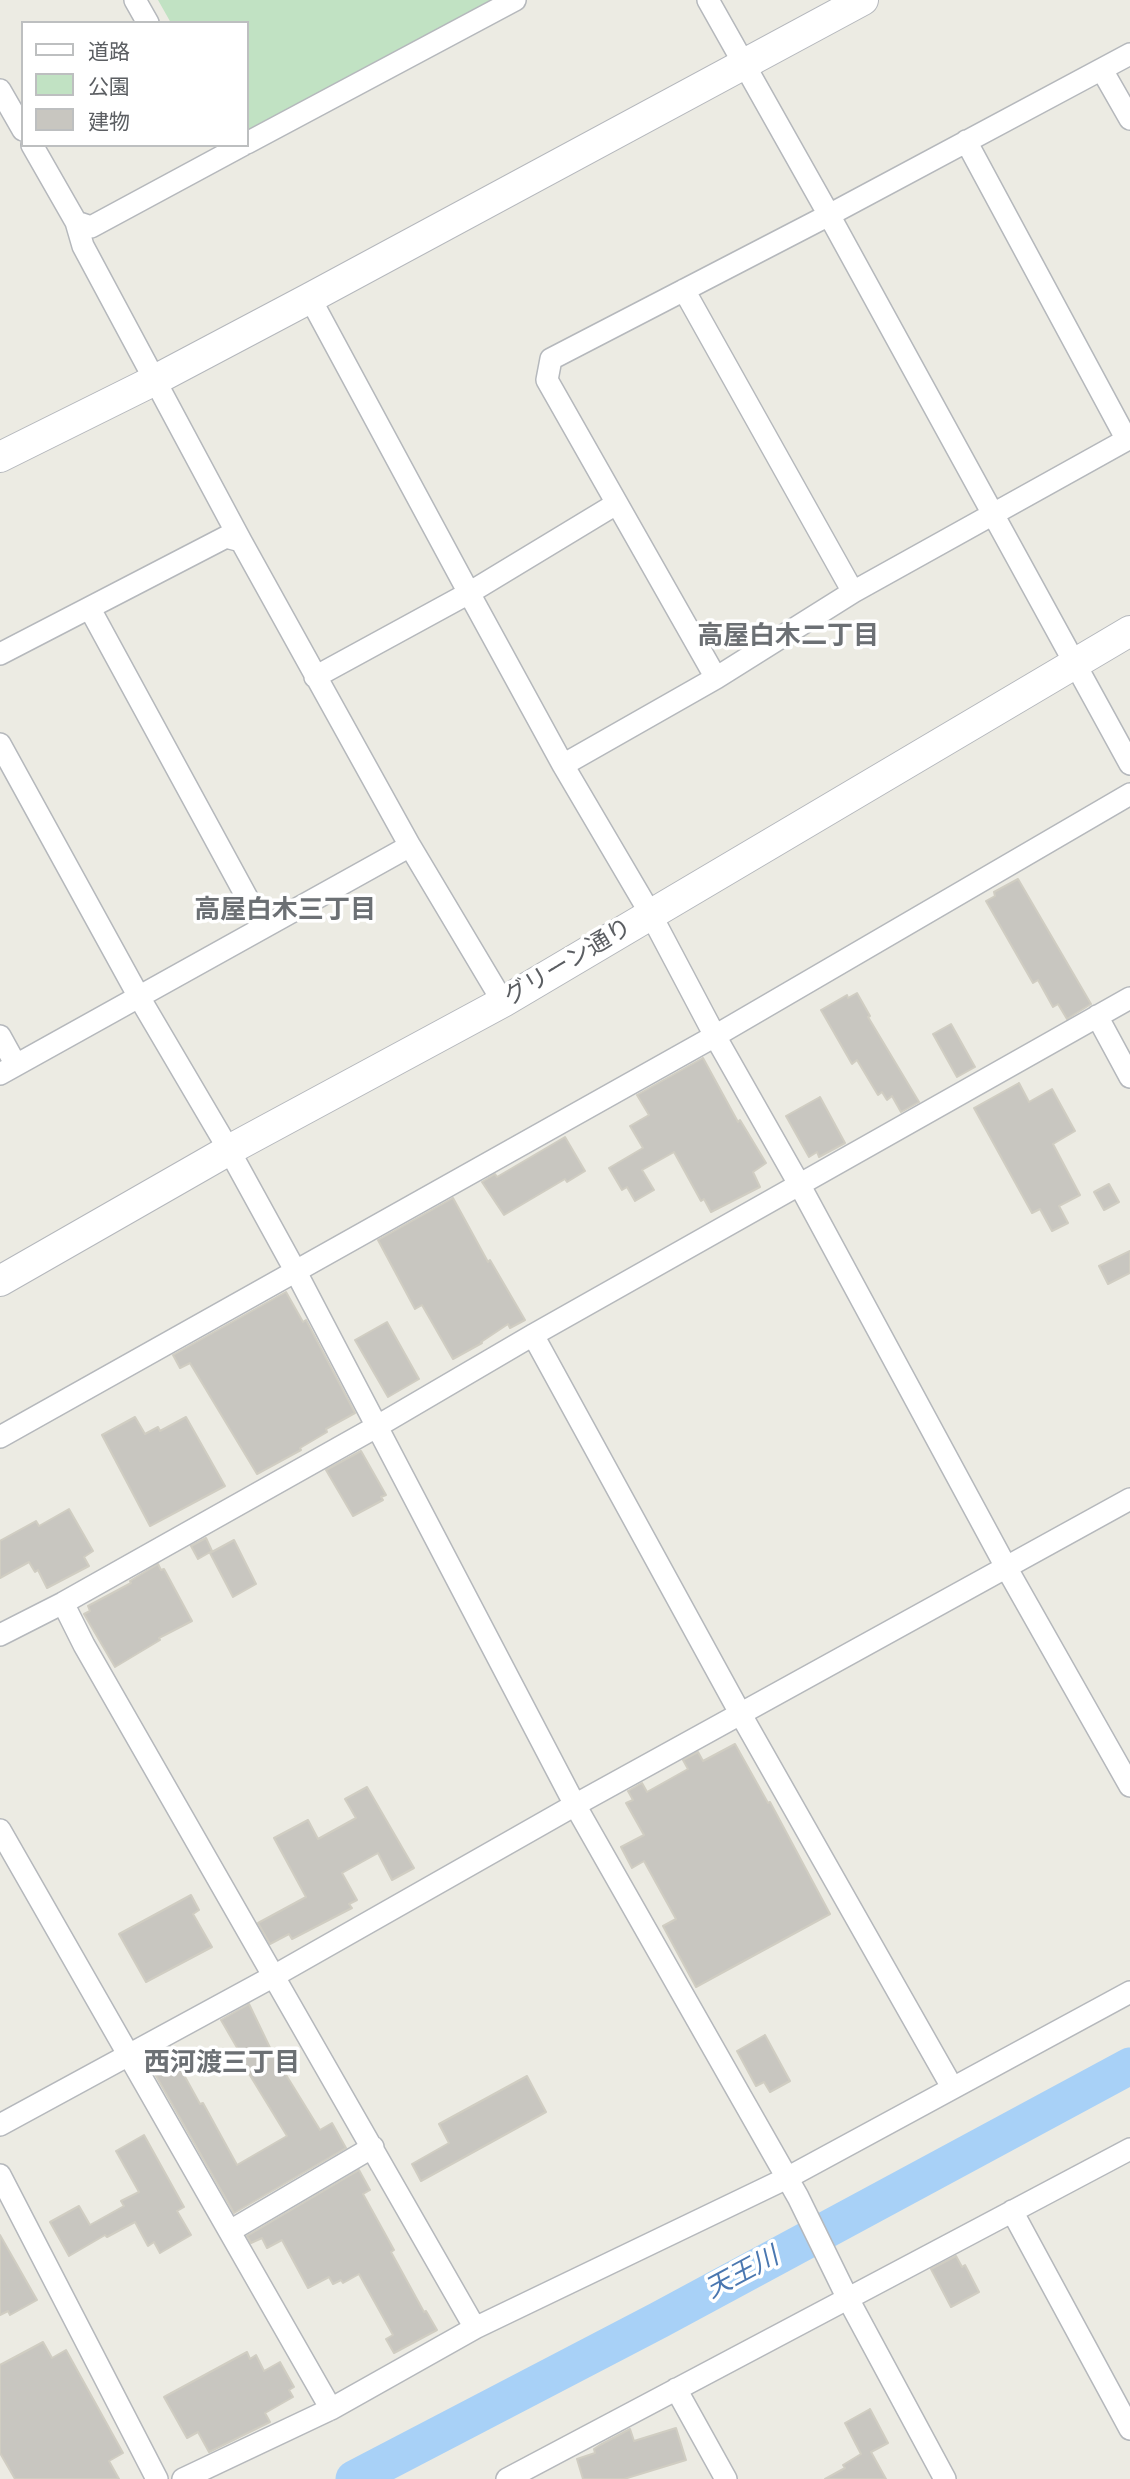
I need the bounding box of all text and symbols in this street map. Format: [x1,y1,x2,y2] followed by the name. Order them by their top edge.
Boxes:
[21,21,248,147] legend
[88,39,130,64] text: 道路
[88,74,130,99] text: 公園
[88,109,130,134] text: 建物
[697,620,879,652] district label: 高屋白木二丁目
[194,894,376,926] district label: 高屋白木三丁目
[499,913,637,1011] street label: グリーン通り
[144,2047,300,2079] district label: 西河渡三丁目
[700,2241,784,2305] water label: 天王川

